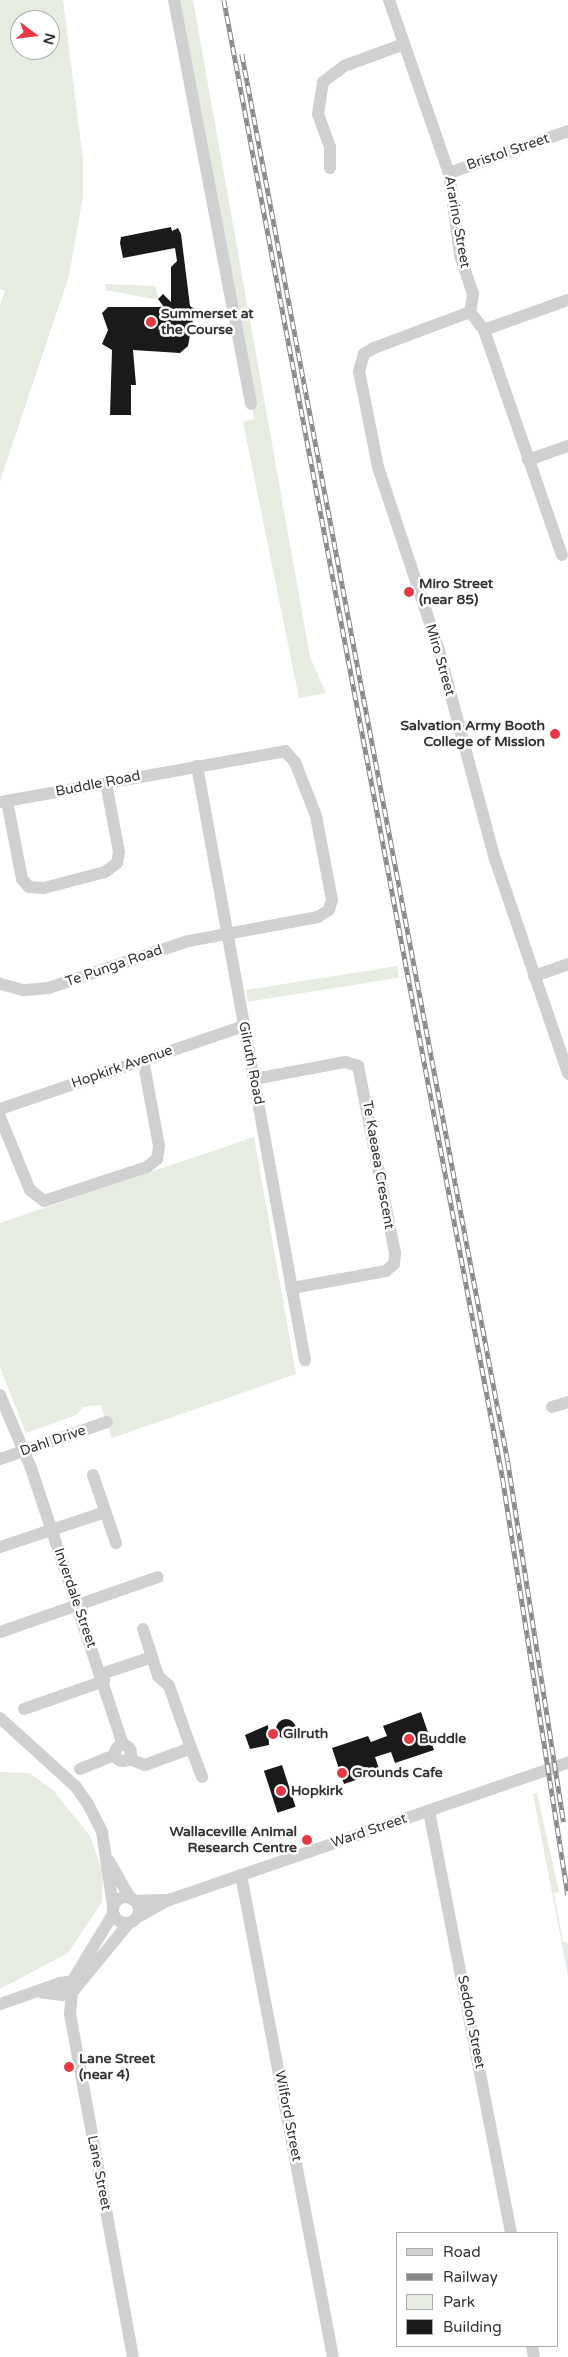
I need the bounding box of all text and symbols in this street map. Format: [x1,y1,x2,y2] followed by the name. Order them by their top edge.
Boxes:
[10,10,60,60] north arrow
[39,31,59,46] text: N
[465,130,551,174] street label: Bristol Street
[441,175,473,269] street label: Ararino Street
[161,306,254,338] place label: Summerset at the Course
[145,316,157,328] marker: Summerset at the Course
[419,576,493,608] place label: Miro Street (near 85)
[403,586,415,598] marker: Miro Street (near 85)
[422,622,458,698] street label: Miro Street
[400,718,545,750] place label: Salvation Army Booth College of Mission
[549,728,561,740] marker: Salvation Army Booth College of Mission
[54,768,142,800] street label: Buddle Road
[63,942,165,990] street label: Te Punga Road
[235,1020,267,1106] street label: Gilruth Road
[69,1042,175,1092] street label: Hopkirk Avenue
[358,1099,398,1231] street label: Te Kaeaea Crescent
[18,1422,88,1460] street label: Dahl Drive
[50,1546,100,1650] street label: Inverdale Street
[283,1726,328,1742] place label: Gilruth
[267,1728,279,1740] marker: Gilruth
[419,1731,466,1747] place label: Buddle
[403,1733,415,1745] marker: Buddle
[352,1765,443,1781] place label: Grounds Cafe
[336,1767,348,1779] marker: Grounds Cafe
[291,1783,343,1799] place label: Hopkirk
[275,1785,287,1797] marker: Hopkirk
[329,1810,409,1852] street label: Ward Street
[169,1824,297,1856] place label: Wallaceville Animal Research Centre
[301,1834,313,1846] marker: Wallaceville Animal Research Centre
[454,1974,488,2070] street label: Seddon Street
[79,2051,155,2084] place label: Lane Street (near 4)
[63,2061,75,2073] marker: Lane Street (near 4)
[271,2069,305,2163] street label: Wilford Street
[84,2134,114,2212] street label: Lane Street
[396,2232,558,2347] legend
[443,2243,481,2261] text: Road
[443,2268,498,2286] text: Railway
[443,2293,475,2311] text: Park
[443,2318,502,2336] text: Building

